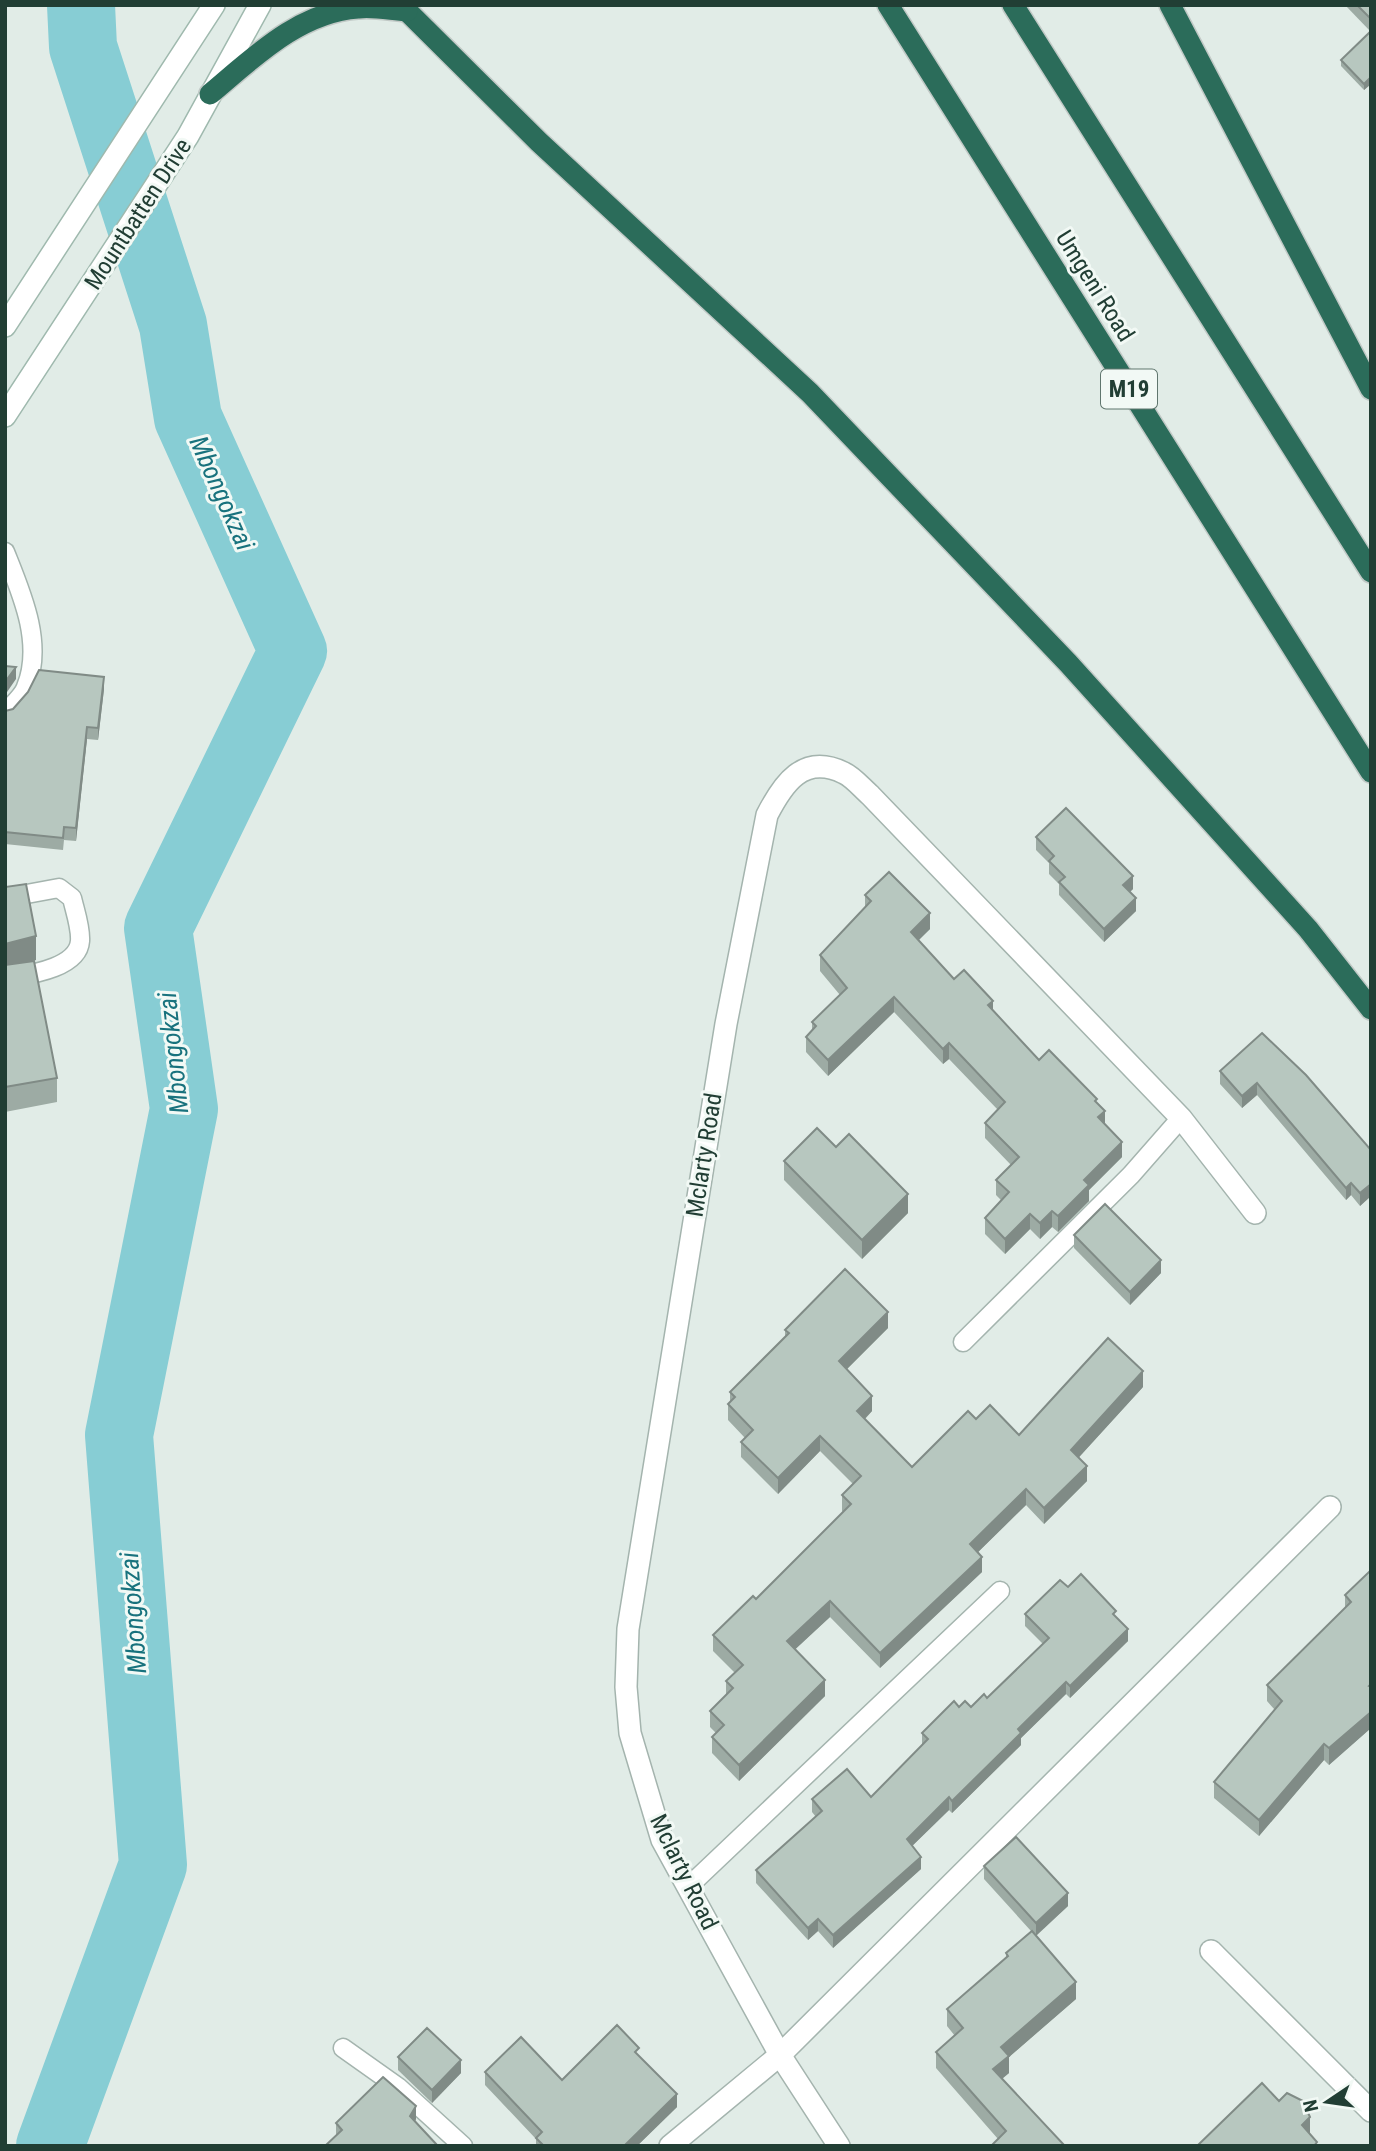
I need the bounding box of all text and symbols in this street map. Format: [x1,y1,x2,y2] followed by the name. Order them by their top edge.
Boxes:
[79,133,197,295] street label: Mountbatten Drive
[1050,225,1140,347] street label: Umgeni Road
[1101,370,1157,408] road number: M19
[184,431,261,555] water label: Mbongokzai
[152,991,194,1115] water label: Mbongokzai
[680,1091,728,1219] street label: Mclarty Road
[114,1551,152,1675] water label: Mbongokzai
[644,1810,724,1934] street label: Mclarty Road
[1292,2067,1362,2137] north arrow
[1298,2097,1323,2114] text: N

